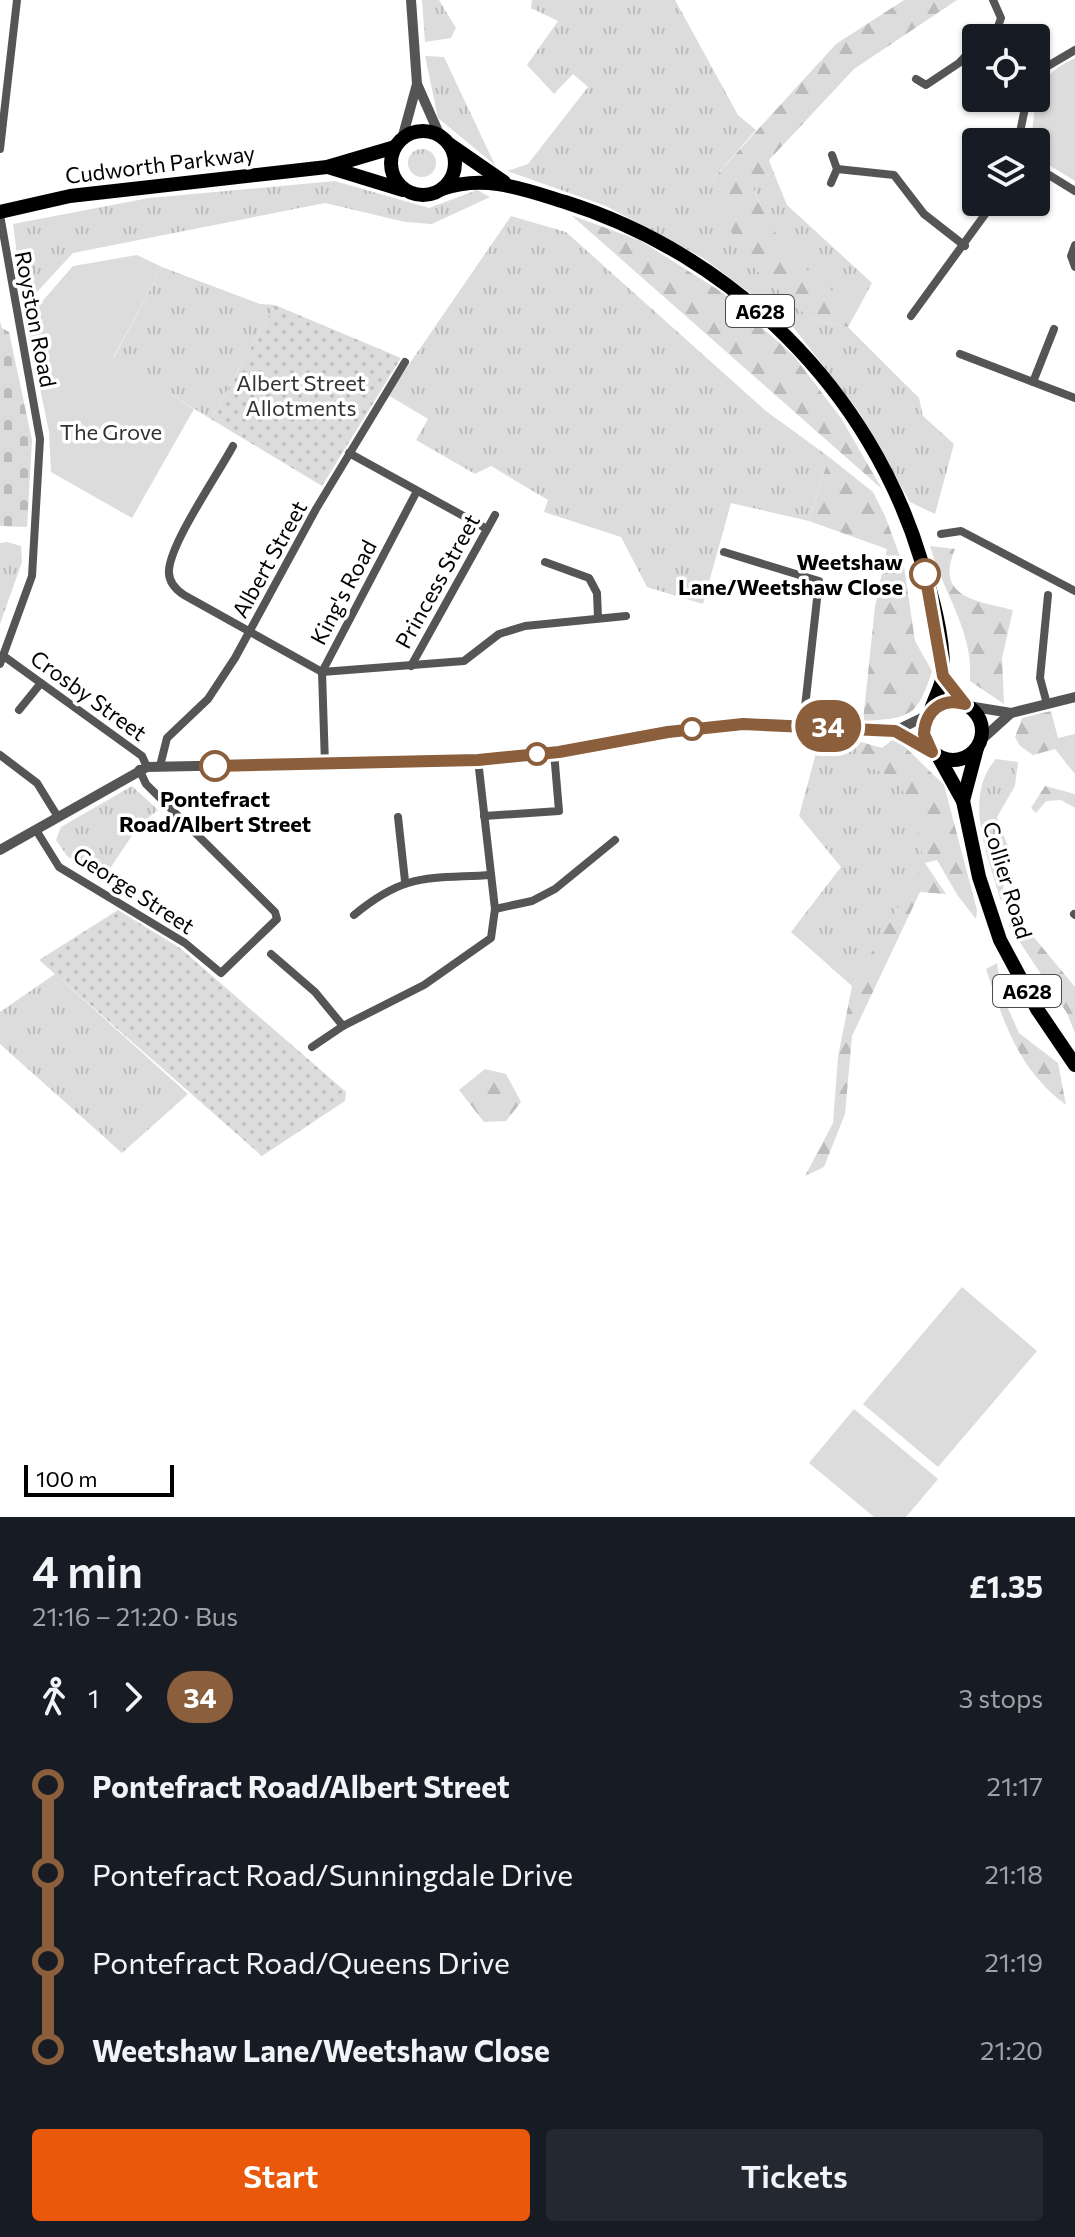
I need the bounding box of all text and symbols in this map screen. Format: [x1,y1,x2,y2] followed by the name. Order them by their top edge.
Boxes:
[962,24,1050,216] map controls
[962,24,1050,112] button: locate
[962,128,1050,216] button: layers
[64,139,256,189] street label: Cudworth Parkway
[10,249,62,389] street label: Royston Road
[726,295,794,327] road number: A628
[236,369,366,421] park label: Albert Street Allotments
[60,418,162,445] park label: The Grove
[226,496,312,622] street label: Albert Street
[389,509,485,653] street label: Princess Street
[304,535,382,649] street label: King's Road
[678,548,903,600] place label: Weetshaw Lane/Weetshaw Close
[910,559,940,589] marker: Weetshaw Lane/Weetshaw Close
[26,644,152,746] street label: Crosby Street
[792,700,864,752] line badge: 34
[811,709,845,743] text: 34
[681,718,703,740] unlabelled marker
[526,743,548,765] unlabelled marker
[200,751,230,781] marker: Pontefract Road/Albert Street
[119,785,311,837] place label: Pontefract Road/Albert Street
[977,818,1039,942] street label: Collier Road
[68,841,200,939] street label: George Street
[993,975,1061,1007] road number: A628
[24,1461,174,1497] scale bar
[36,1465,98,1492] text: 100 m
[32,1543,143,1597] text: 4 min
[969,1567,1043,1604] text: £1.35
[32,1600,238,1631] text: 21:16 – 21:20 · Bus
[32,1675,76,1719] icon: walk
[111,1675,155,1719] icon: forward
[183,1680,217,1714] text: 34
[88,1682,99,1713] text: 1
[958,1682,1043,1713] text: 3 stops
[92,1767,510,1804] text: Pontefract Road/Albert Street
[986,1770,1043,1801] text: 21:17
[92,1855,573,1892] text: Pontefract Road/Sunningdale Drive
[984,1858,1043,1889] text: 21:18
[92,1943,510,1980] text: Pontefract Road/Queens Drive
[984,1946,1043,1977] text: 21:19
[92,2031,550,2068] text: Weetshaw Lane/Weetshaw Close
[980,2034,1043,2065] text: 21:20
[32,2129,530,2221] button: Start
[546,2129,1043,2221] button: Tickets

